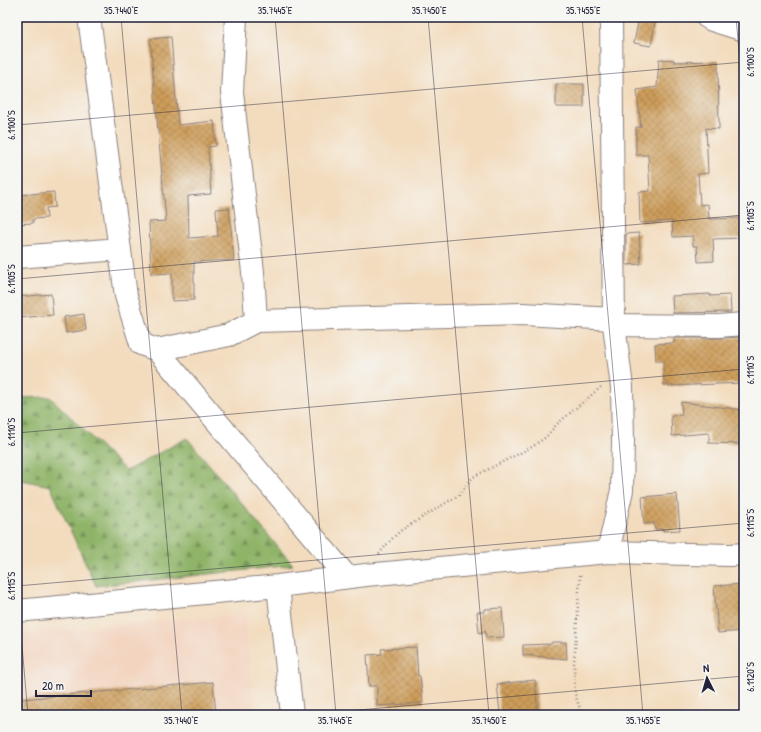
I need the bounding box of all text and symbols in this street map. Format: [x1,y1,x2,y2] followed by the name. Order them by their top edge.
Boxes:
[104,4,139,17] text: 35.7440°E
[258,4,293,17] text: 35.7445°E
[412,4,447,17] text: 35.7450°E
[566,4,601,17] text: 35.7455°E
[744,47,757,77] text: 6.1100°S
[5,110,18,140] text: 6.1100°S
[744,201,757,231] text: 6.1105°S
[5,264,18,294] text: 6.1105°S
[744,355,757,384] text: 6.1110°S
[5,417,18,446] text: 6.1110°S
[744,509,757,537] text: 6.1115°S
[5,572,18,600] text: 6.1115°S
[687,658,727,698] north arrow
[703,661,710,675] text: N
[744,662,757,692] text: 6.1120°S
[36,672,91,698] scale bar
[42,677,64,694] text: 20 m
[164,714,199,727] text: 35.7440°E
[318,714,353,727] text: 35.7445°E
[472,714,507,727] text: 35.7450°E
[626,714,661,727] text: 35.7455°E

